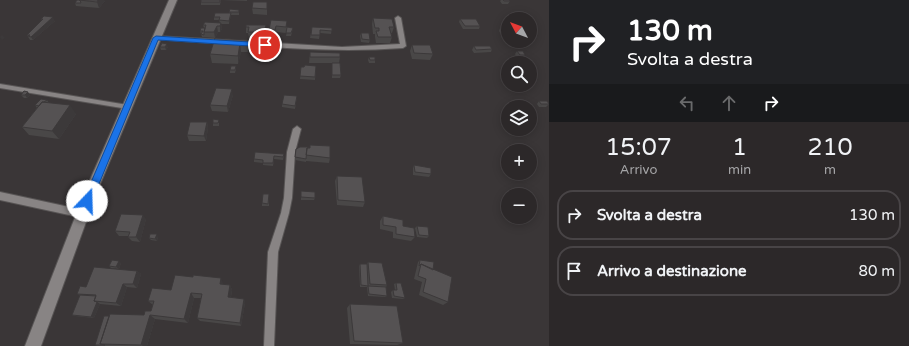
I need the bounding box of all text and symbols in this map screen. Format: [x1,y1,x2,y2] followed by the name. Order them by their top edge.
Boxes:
[501,12,537,48] north arrow
[501,12,537,224] map controls
[627,14,713,48] text: 130 m
[561,16,613,68] icon: right
[248,28,282,62] pin
[254,34,276,56] icon: arrive
[627,48,753,70] text: Svolta a destra
[501,56,537,92] button: search
[676,92,698,114] icon: left
[718,92,740,114] icon: ahead
[760,92,782,114] icon: right
[501,100,537,136] button: layers
[605,133,672,162] text: 15:07
[732,133,747,162] text: 1
[807,133,853,162] text: 210
[501,144,537,180] button: +
[620,162,657,178] text: Arrivo
[728,162,751,178] text: min
[824,162,836,178] text: m
[66,180,108,222] position arrow
[501,188,537,224] button: −
[563,204,585,226] icon: right
[597,206,702,224] text: Svolta a destra
[849,206,895,224] text: 130 m
[563,260,585,282] icon: arrive
[597,262,747,280] text: Arrivo a destinazione
[858,262,895,280] text: 80 m

